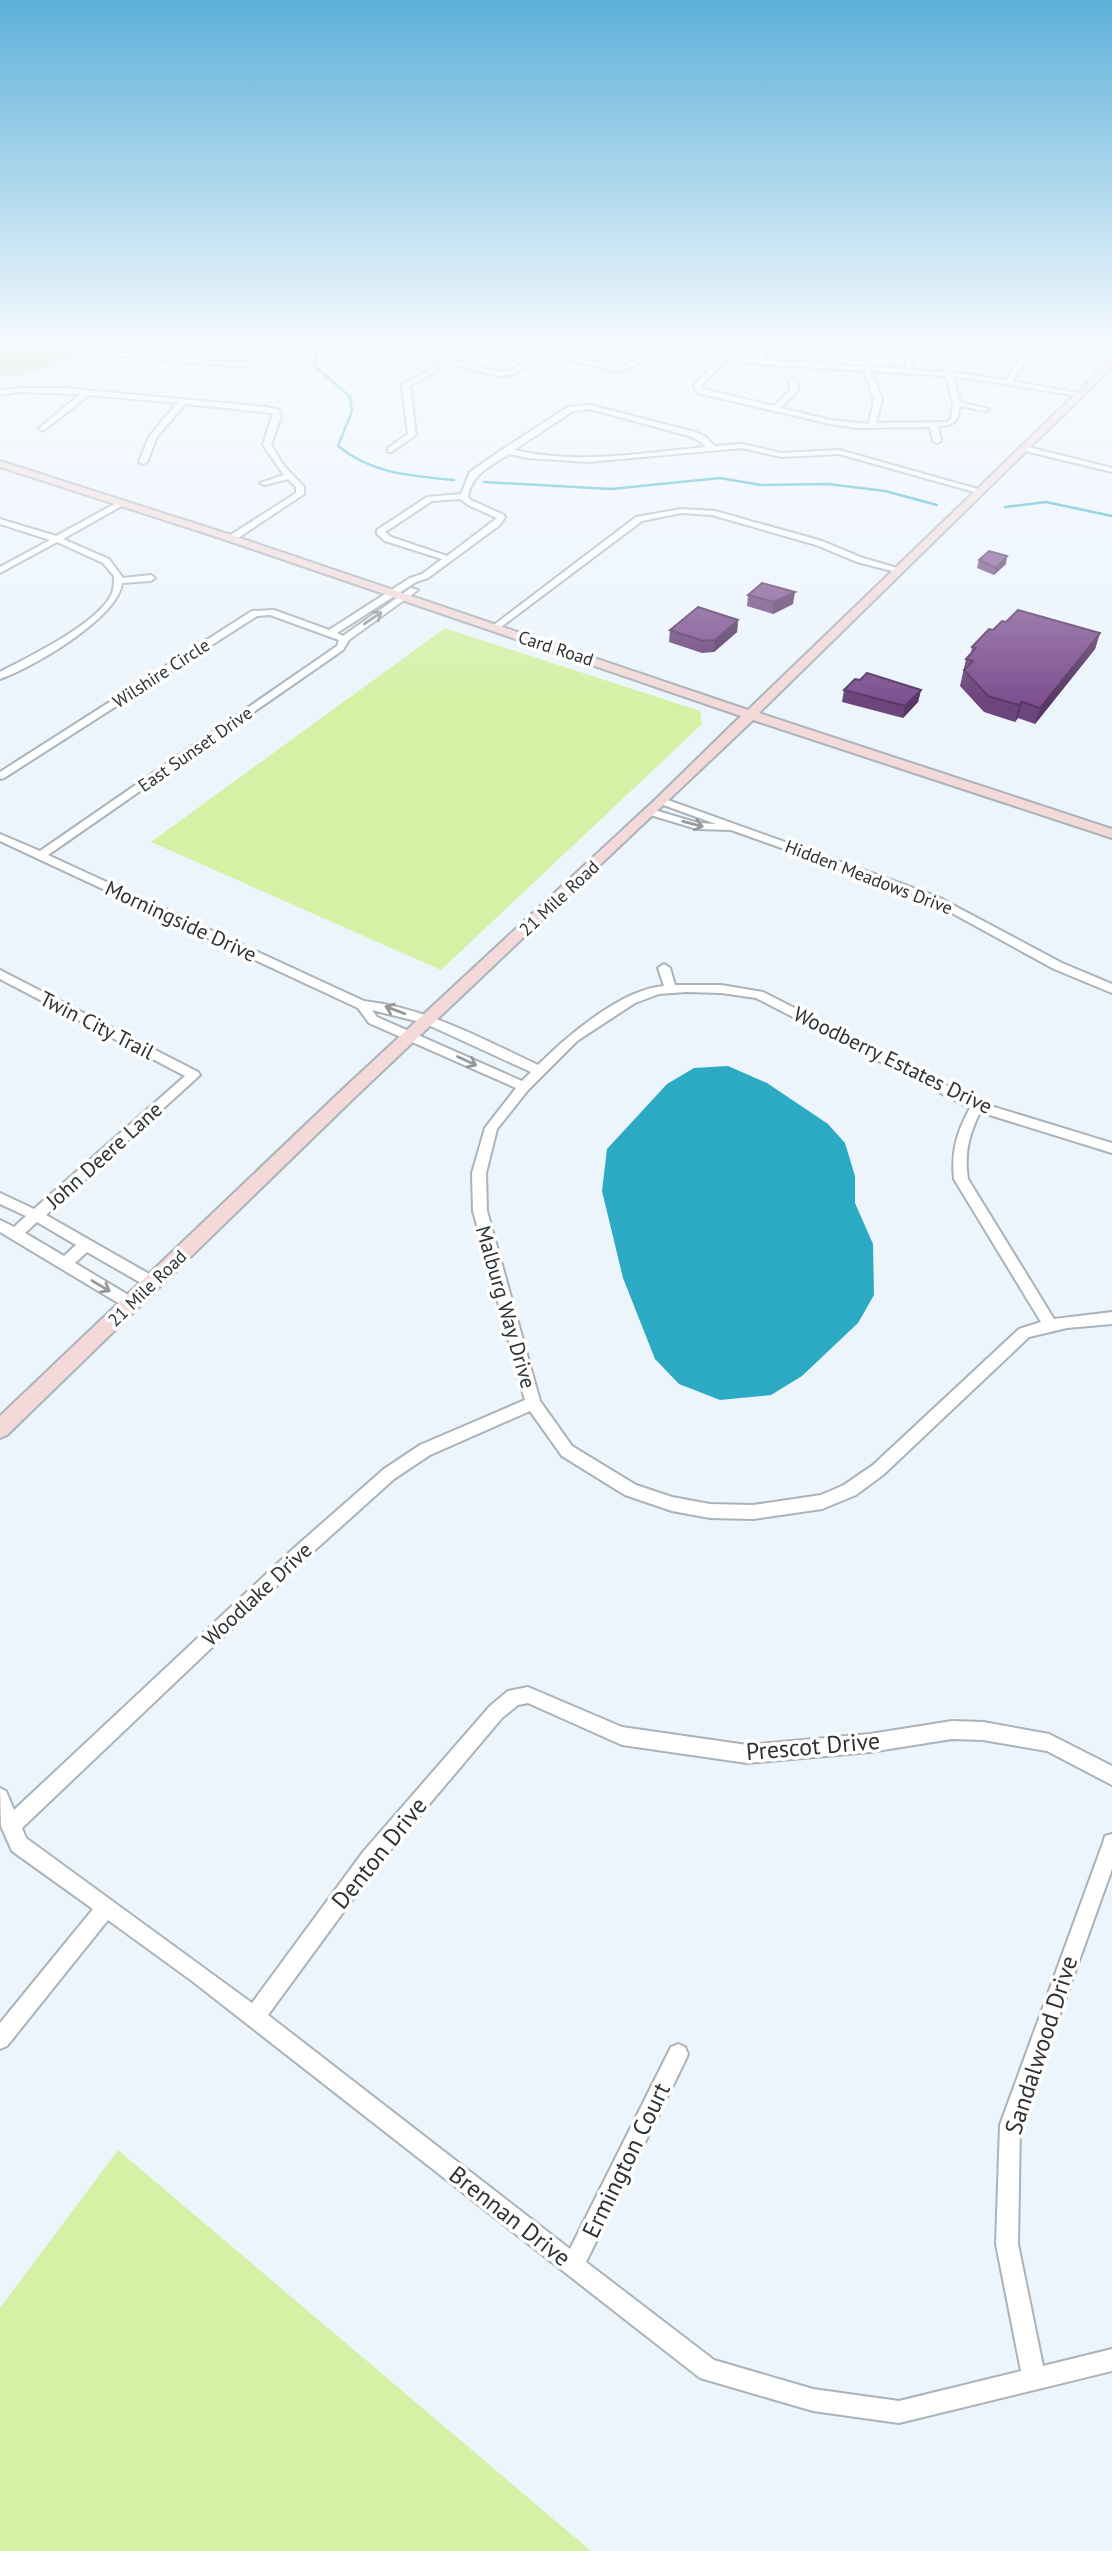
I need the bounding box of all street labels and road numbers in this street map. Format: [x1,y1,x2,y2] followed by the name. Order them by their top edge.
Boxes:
[516,625,596,671] street label: Card Road
[108,633,214,713] street label: Wilshire Circle
[133,701,257,797] street label: East Sunset Drive
[782,834,956,920] street label: Hidden Meadows Drive
[514,855,604,941] street label: 21 Mile Road
[101,874,261,968] street label: Morningside Drive
[35,985,159,1065] street label: Twin City Trail
[789,1000,997,1120] street label: Woodberry Estates Drive
[40,1096,168,1215] street label: John Deere Lane
[470,1222,542,1392] street label: Malburg Way Drive
[103,1245,191,1331] street label: 21 Mile Road
[197,1536,317,1652] street label: Woodlake Drive
[745,1725,881,1767] street label: Prescot Drive
[324,1791,434,1915] street label: Denton Drive
[998,1952,1084,2138] street label: Sandalwood Drive
[575,2077,677,2243] street label: Ermington Court
[443,2159,577,2273] street label: Brennan Drive

